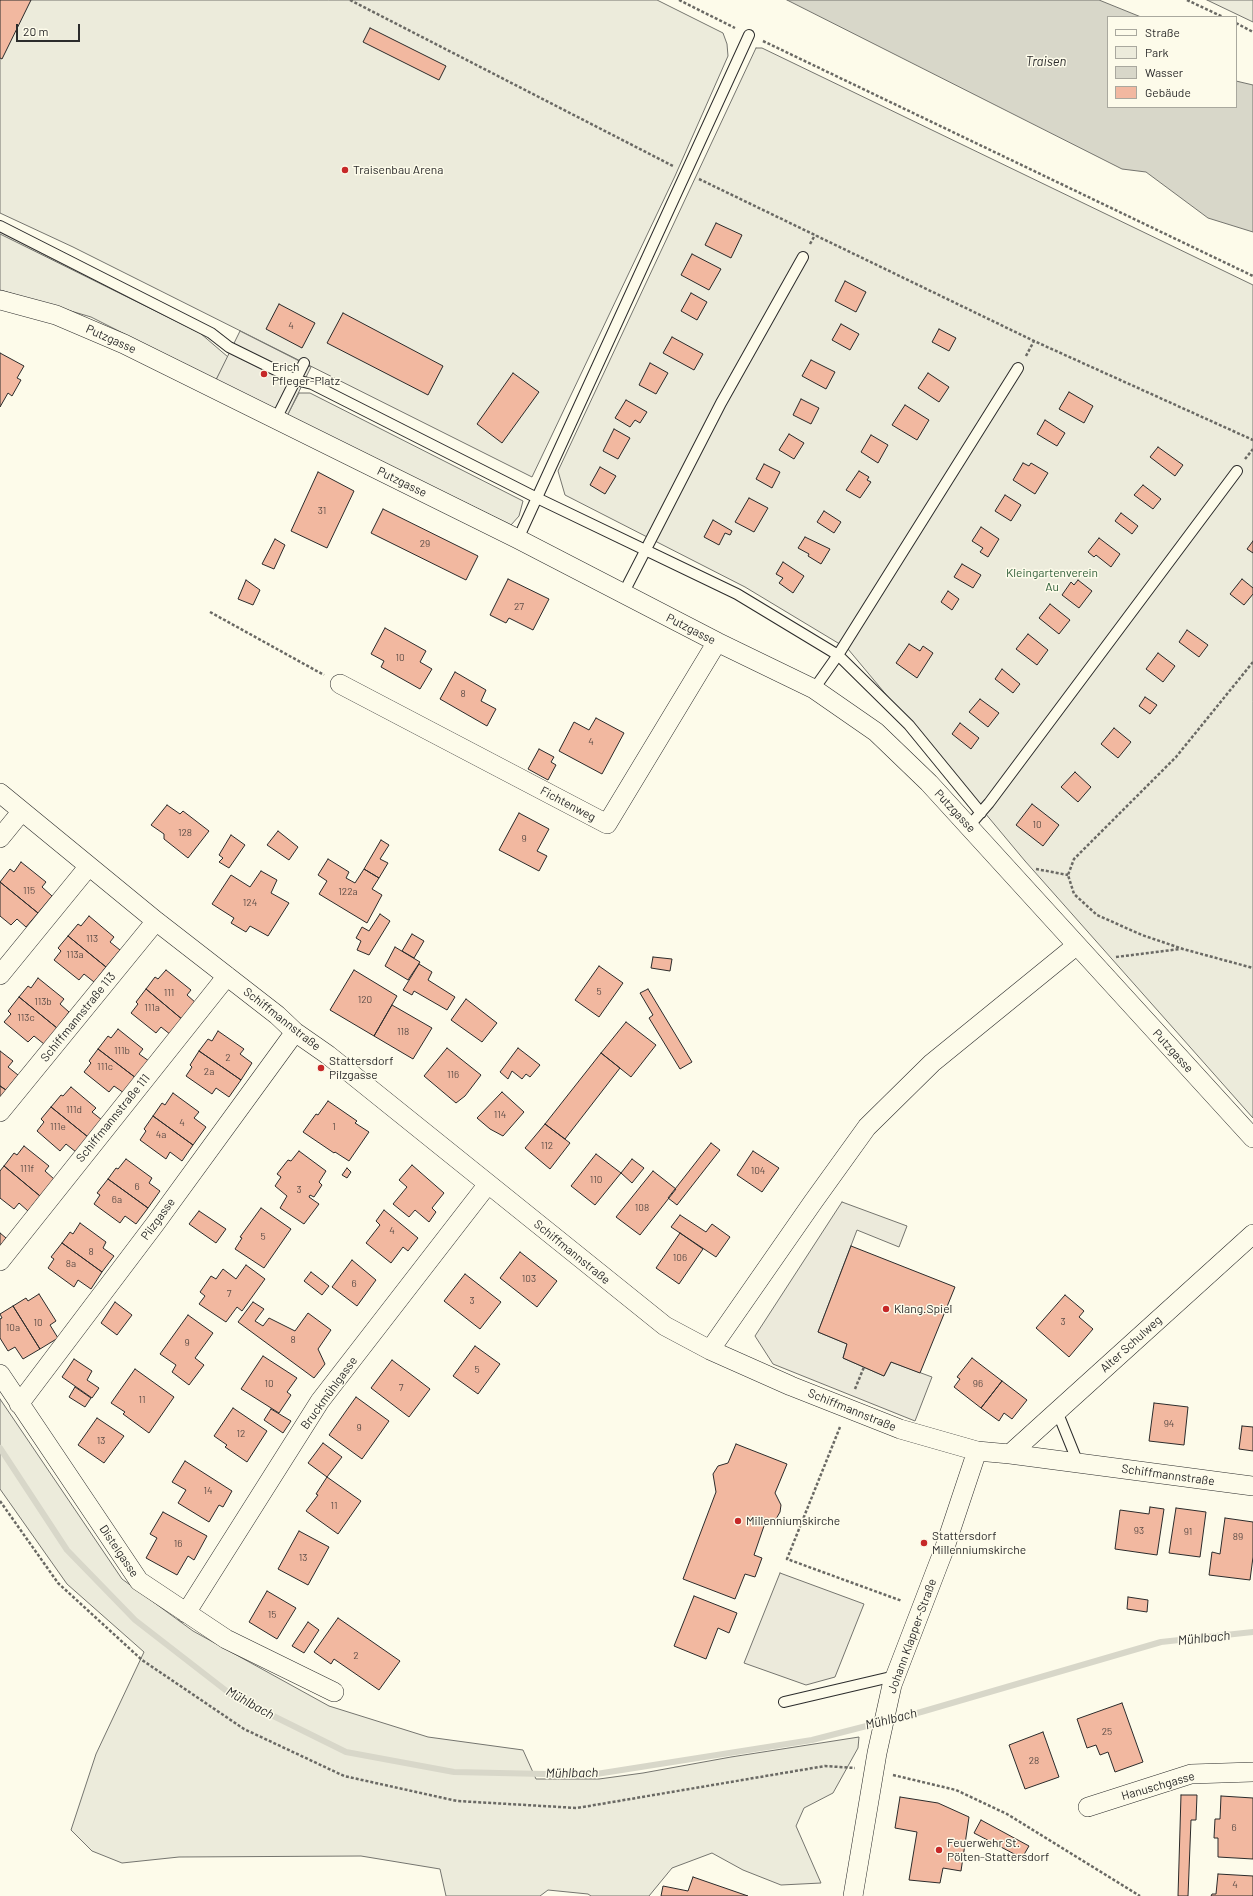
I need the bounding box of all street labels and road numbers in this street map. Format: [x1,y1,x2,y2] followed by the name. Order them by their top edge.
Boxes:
[84,322,138,356] street label: Putzgasse
[375,464,429,500] street label: Putzgasse
[664,610,718,648] street label: Putzgasse
[538,783,598,825] street label: Fichtenweg
[931,787,979,835] street label: Putzgasse
[37,969,119,1065] street label: Schiffmannstraße 113
[241,984,323,1054] street label: Schiffmannstraße
[1150,1026,1196,1076] street label: Putzgasse
[73,1071,153,1165] street label: Schiffmannstraße 111
[138,1195,178,1243] street label: Pilzgasse
[531,1217,613,1287] street label: Schiffmannstraße
[1097,1313,1165,1375] street label: Alter Schulweg
[298,1354,360,1432] street label: Bruckmühlgasse
[806,1386,898,1434] street label: Schiffmannstraße
[1120,1461,1216,1489] street label: Schiffmannstraße
[96,1522,142,1580] street label: Distelgasse
[885,1577,939,1695] street label: Johann Klapper-Straße
[1120,1769,1196,1803] street label: Hanuschgasse

